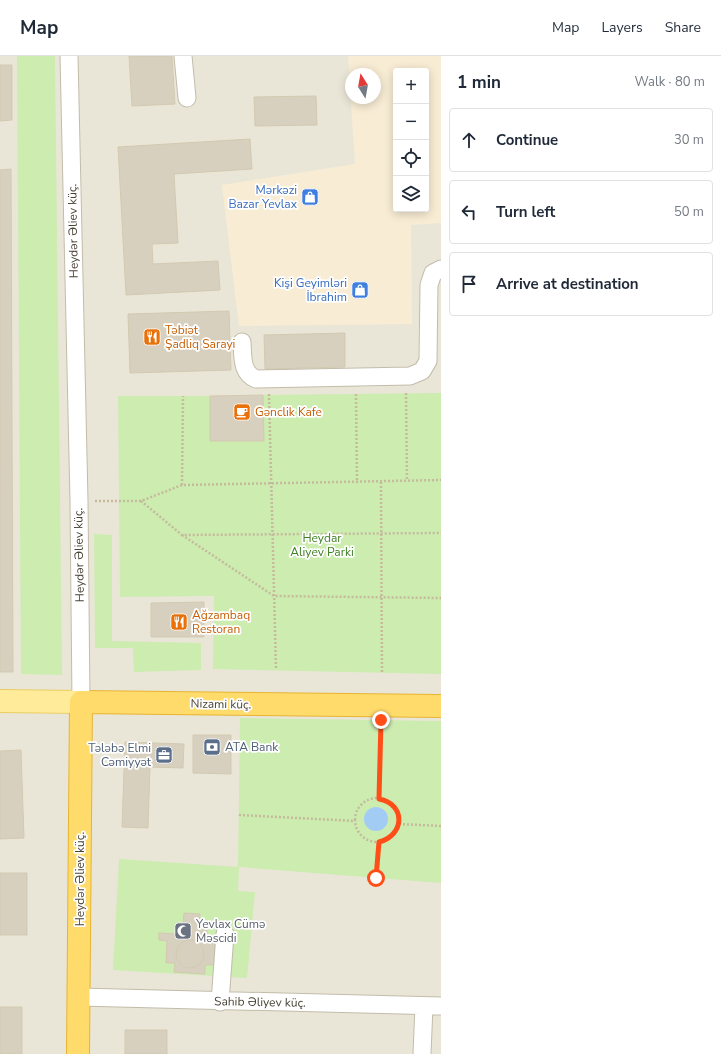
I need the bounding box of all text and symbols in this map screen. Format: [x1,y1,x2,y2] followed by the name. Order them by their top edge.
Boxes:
[20,15,58,41] text: Map
[552,18,579,37] text: Map
[601,18,643,37] text: Layers
[665,18,701,37] text: Share
[345,68,381,104] north arrow
[393,68,429,212] map controls
[393,68,429,104] button: +
[457,71,501,94] text: 1 min
[634,73,705,91] text: Walk · 80 m
[393,104,429,140] button: −
[458,129,480,151] icon: ahead
[496,130,558,150] text: Continue
[674,131,704,149] text: 30 m
[393,140,429,176] button: locate
[393,176,429,212] button: layers
[228,182,298,212] place label: Mərkəzi Bazar Yevlax
[64,184,82,278] street label: Heydər Əliev küç.
[300,187,320,207] shop icon: Mərkəzi Bazar Yevlax
[458,201,480,223] icon: left
[496,202,555,222] text: Turn left
[674,203,704,221] text: 50 m
[458,273,480,295] icon: arrive
[496,274,639,294] text: Arrive at destination
[274,275,347,305] place label: Kişi Geyimləri İbrahim
[350,280,370,300] shop icon: Kişi Geyimləri İbrahim
[165,322,235,352] place label: Təbiət Şadliq Sarayi
[142,327,162,347] restaurant icon: Təbiət Şadliq Sarayi
[232,402,252,422] cafe icon: Gənclik Kafe
[255,404,322,420] place label: Gənclik Kafe
[70,508,88,602] street label: Heydər Əliev küç.
[290,530,354,560] park label: Heydar Aliyev Parki
[192,607,250,637] place label: Ağzambaq Restoran
[169,612,189,632] restaurant icon: Ağzambaq Restoran
[190,695,252,713] street label: Nizami küç.
[372,711,390,729] route end
[202,737,222,757] bank icon: ATA Bank
[225,739,279,755] place label: ATA Bank
[88,740,152,770] place label: Tələbə Elmi Cəmiyyət
[154,745,174,765] office icon: Tələbə Elmi Cəmiyyət
[72,832,88,926] street label: Heydər Əliev küç.
[367,869,385,887] route start
[195,916,265,946] place label: Yevlax Cümə Məscidi
[173,921,193,941] mosque icon: Yevlax Cümə Məscidi
[214,993,306,1011] street label: Sahib Əliyev küç.

